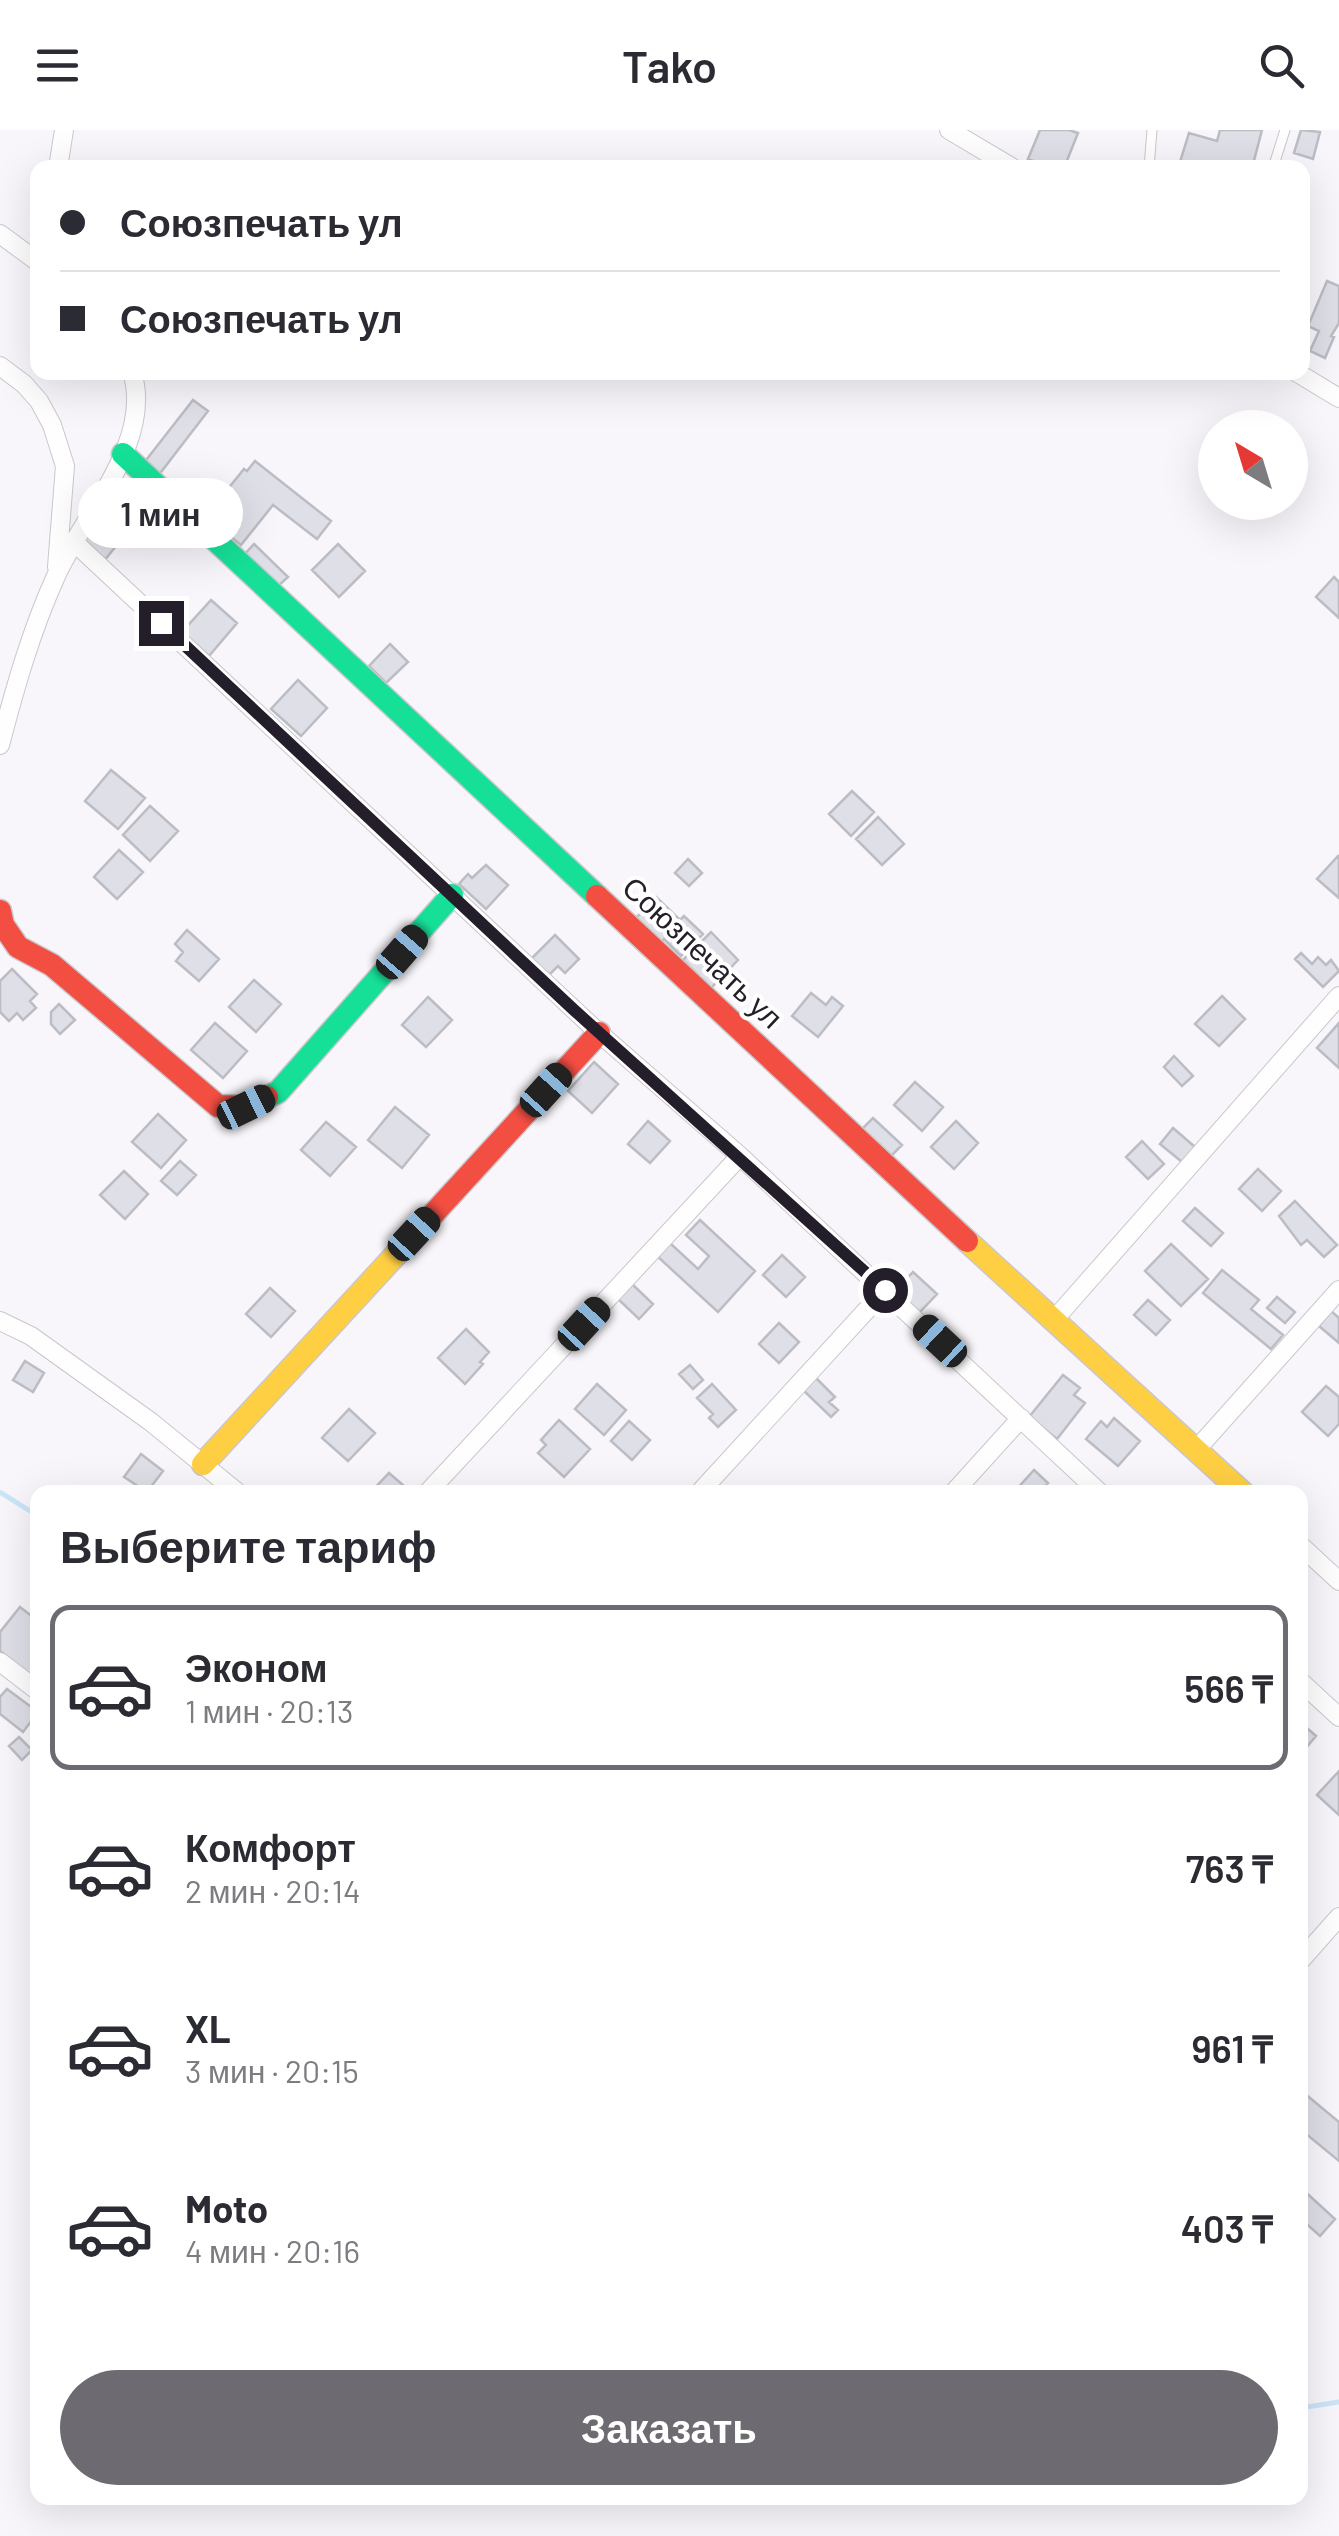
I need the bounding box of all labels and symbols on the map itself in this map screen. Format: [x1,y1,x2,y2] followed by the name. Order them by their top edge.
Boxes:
[1198,410,1308,520] north arrow
[79,478,244,548] callout: 1 мин
[139,601,184,646] route end
[616,868,791,1035] street label: Союзпечать ул
[371,920,433,984] car
[515,1058,577,1122] car
[212,1080,280,1134] car
[383,1202,445,1266] car
[863,1268,908,1313] route start
[553,1292,615,1356] car
[908,1310,972,1372] car

